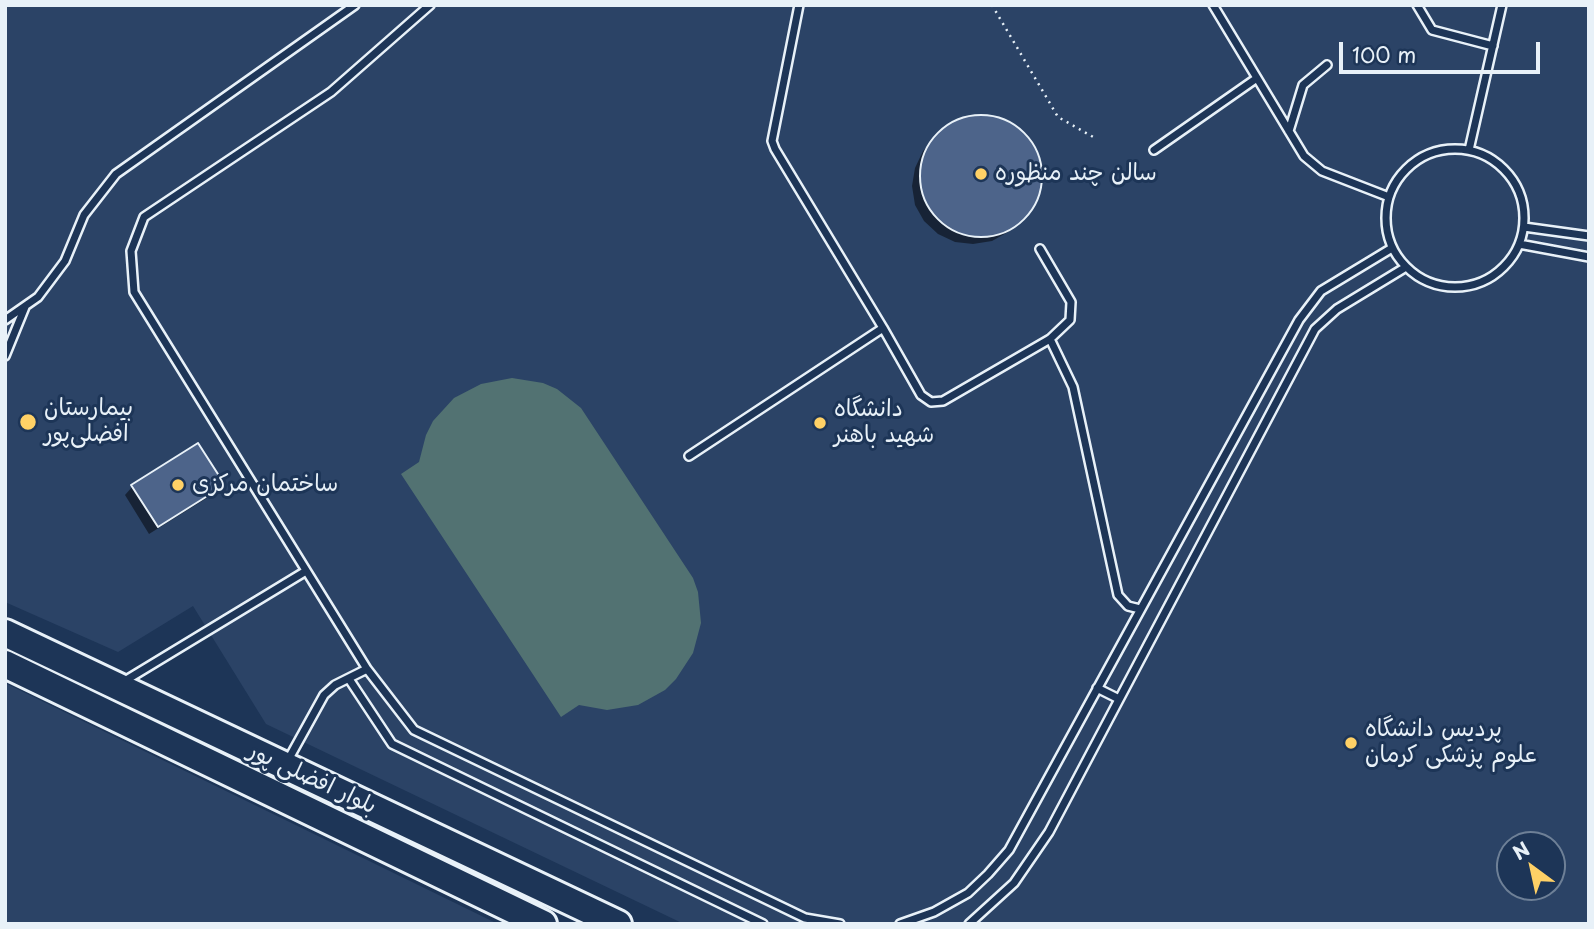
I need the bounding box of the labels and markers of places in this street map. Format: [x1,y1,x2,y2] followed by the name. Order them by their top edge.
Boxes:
[995,160,1157,188] place label: سالن چند منظوره
[973,166,989,182] marker: سالن چند منظوره
[44,395,133,449] place label: بیمارستان افضلی‌پور
[834,396,934,450] place label: دانشگاه شهید باهنر
[18,412,38,432] marker: بیمارستان افضلی‌پور
[812,415,828,431] marker: دانشگاه شهید باهنر
[192,471,338,499] place label: ساختمان مرکزی
[170,477,186,493] marker: ساختمان مرکزی
[1365,716,1537,770] place label: پردیس دانشگاه علوم پزشکی کرمان
[1343,735,1359,751] marker: پردیس دانشگاه علوم پزشکی کرمان

